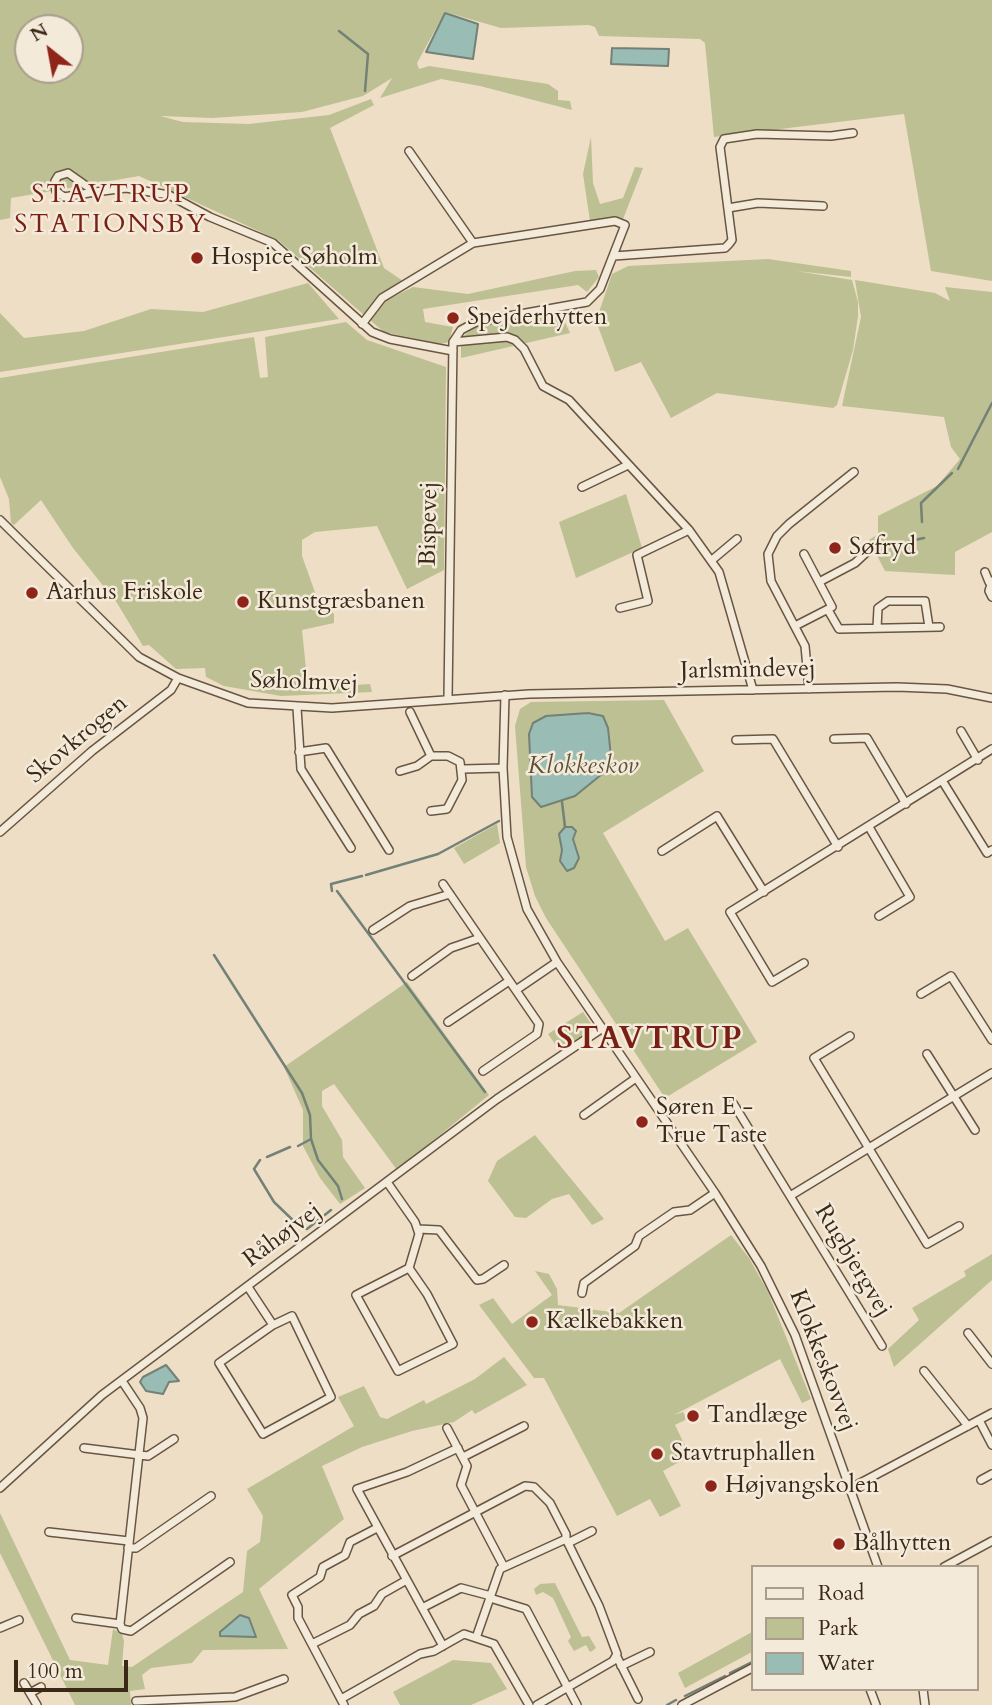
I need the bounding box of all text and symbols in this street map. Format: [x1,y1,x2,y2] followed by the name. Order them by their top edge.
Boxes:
[14,14,84,84] north arrow
[25,17,53,48] text: N
[16,180,206,242] district label: STAVTRUP STATIONSBY
[211,244,378,272] place label: Hospice Søholm
[189,250,205,266] marker: Hospice Søholm
[467,304,607,332] place label: Spejderhytten
[445,310,461,326] marker: Spejderhytten
[415,481,445,567] street label: Bispevej
[849,534,916,562] place label: Søfryd
[827,540,843,556] marker: Søfryd
[46,579,203,607] place label: Aarhus Friskole
[24,585,40,601] marker: Aarhus Friskole
[257,588,425,616] place label: Kunstgræsbanen
[235,594,251,610] marker: Kunstgræsbanen
[680,655,816,687] street label: Jarlsmindevej
[250,667,358,699] street label: Søholmvej
[22,690,134,790] street label: Skovkrogen
[528,753,638,781] park label: Klokkeskov
[557,1022,743,1060] district label: STAVTRUP
[656,1094,767,1150] place label: Søren E - True Taste
[634,1114,650,1130] marker: Søren E - True Taste
[238,1197,328,1275] street label: Råhøjvej
[807,1200,897,1322] street label: Rugbjergvej
[782,1286,862,1436] street label: Klokkeskovvej
[546,1308,683,1336] place label: Kælkebakken
[524,1314,540,1330] marker: Kælkebakken
[707,1402,808,1430] place label: Tandlæge
[685,1408,701,1424] marker: Tandlæge
[671,1440,816,1468] place label: Stavtruphallen
[649,1446,665,1462] marker: Stavtruphallen
[725,1472,879,1500] place label: Højvangskolen
[703,1478,719,1494] marker: Højvangskolen
[853,1530,951,1558] place label: Bålhytten
[831,1536,847,1552] marker: Bålhytten
[750,1565,978,1691] legend
[818,1579,864,1608] text: Road
[818,1614,858,1643] text: Park
[18,1646,131,1690] scale bar
[818,1649,874,1678] text: Water
[27,1657,83,1686] text: 100 m

